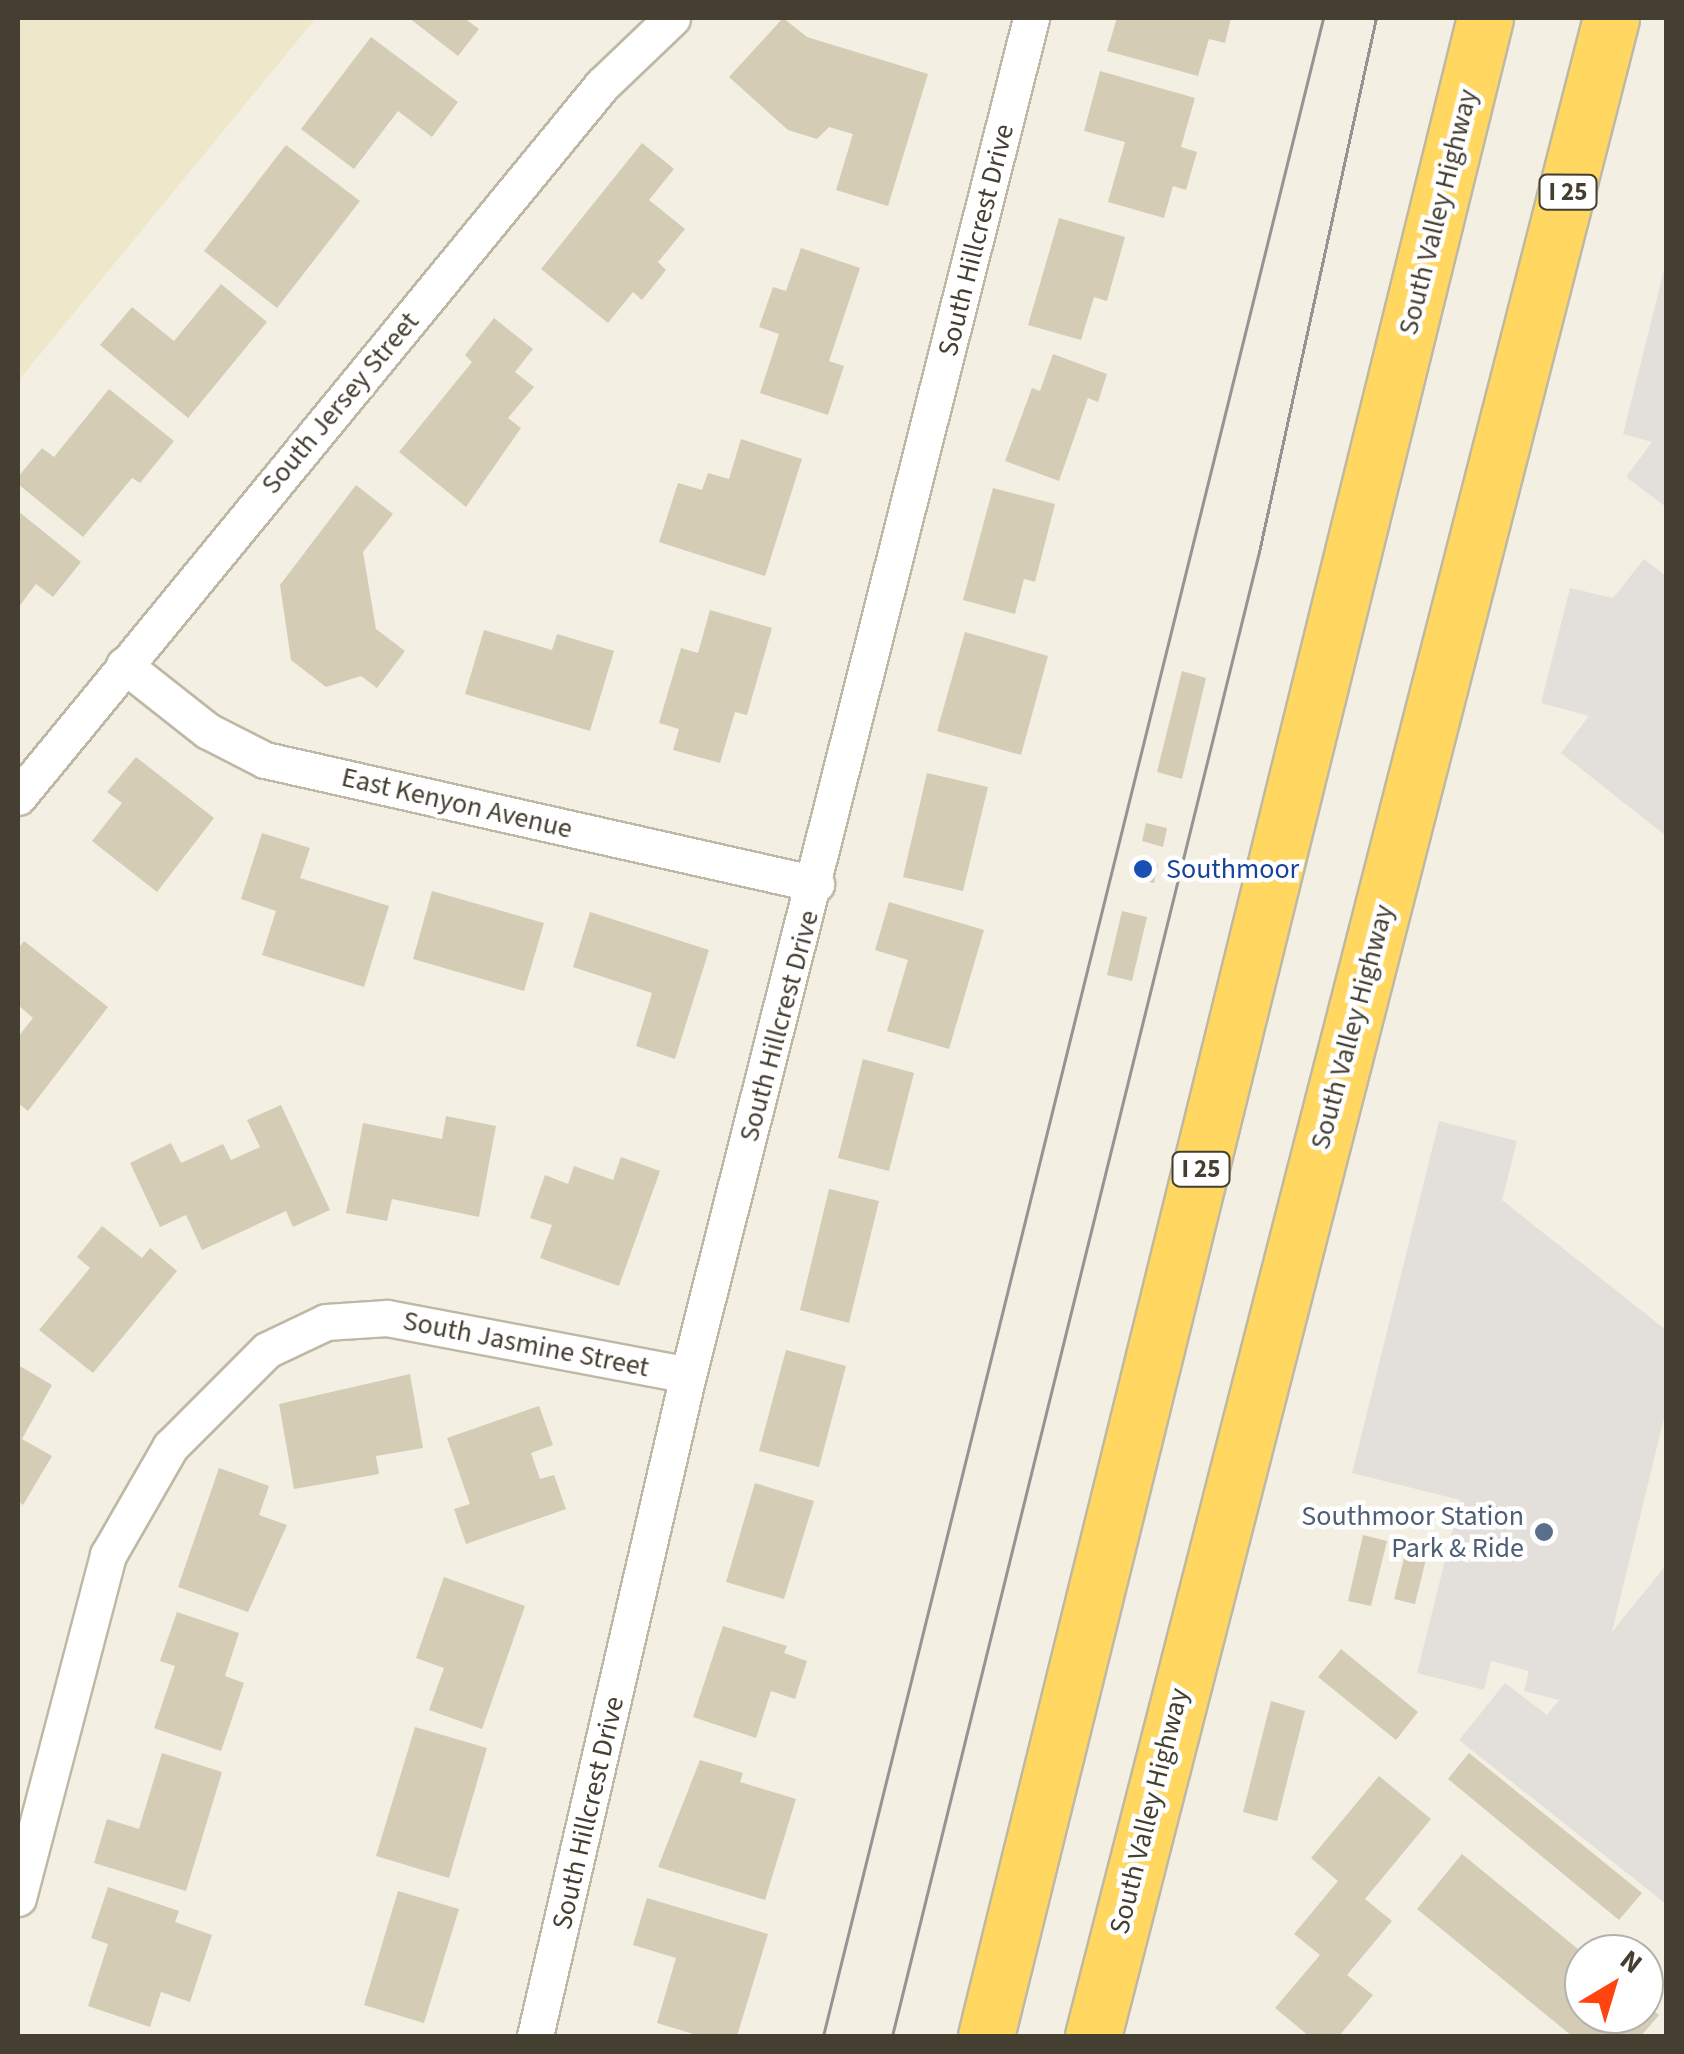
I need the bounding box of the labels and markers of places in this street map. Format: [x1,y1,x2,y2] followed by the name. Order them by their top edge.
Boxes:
[1166,852,1299,886] place label: Southmoor
[1130,856,1156,882] marker: Southmoor
[1301,1499,1524,1565] place label: Southmoor Station Park & Ride
[1533,1521,1555,1543] marker: Southmoor Station Park & Ride

